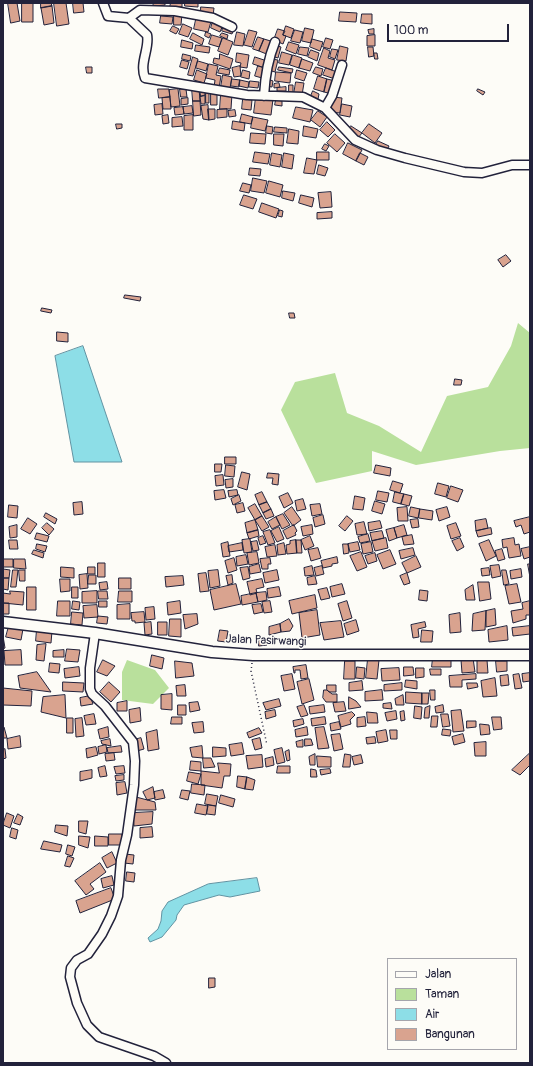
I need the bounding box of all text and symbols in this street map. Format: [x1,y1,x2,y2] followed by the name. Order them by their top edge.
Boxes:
[389,16,511,42] scale bar
[394,23,428,38] text: 100 m
[225,632,307,650] street label: Jalan Pasirwangi
[387,958,517,1050] legend
[425,967,451,982] text: Jalan
[425,987,459,1002] text: Taman
[425,1007,439,1022] text: Air
[425,1027,475,1042] text: Bangunan

